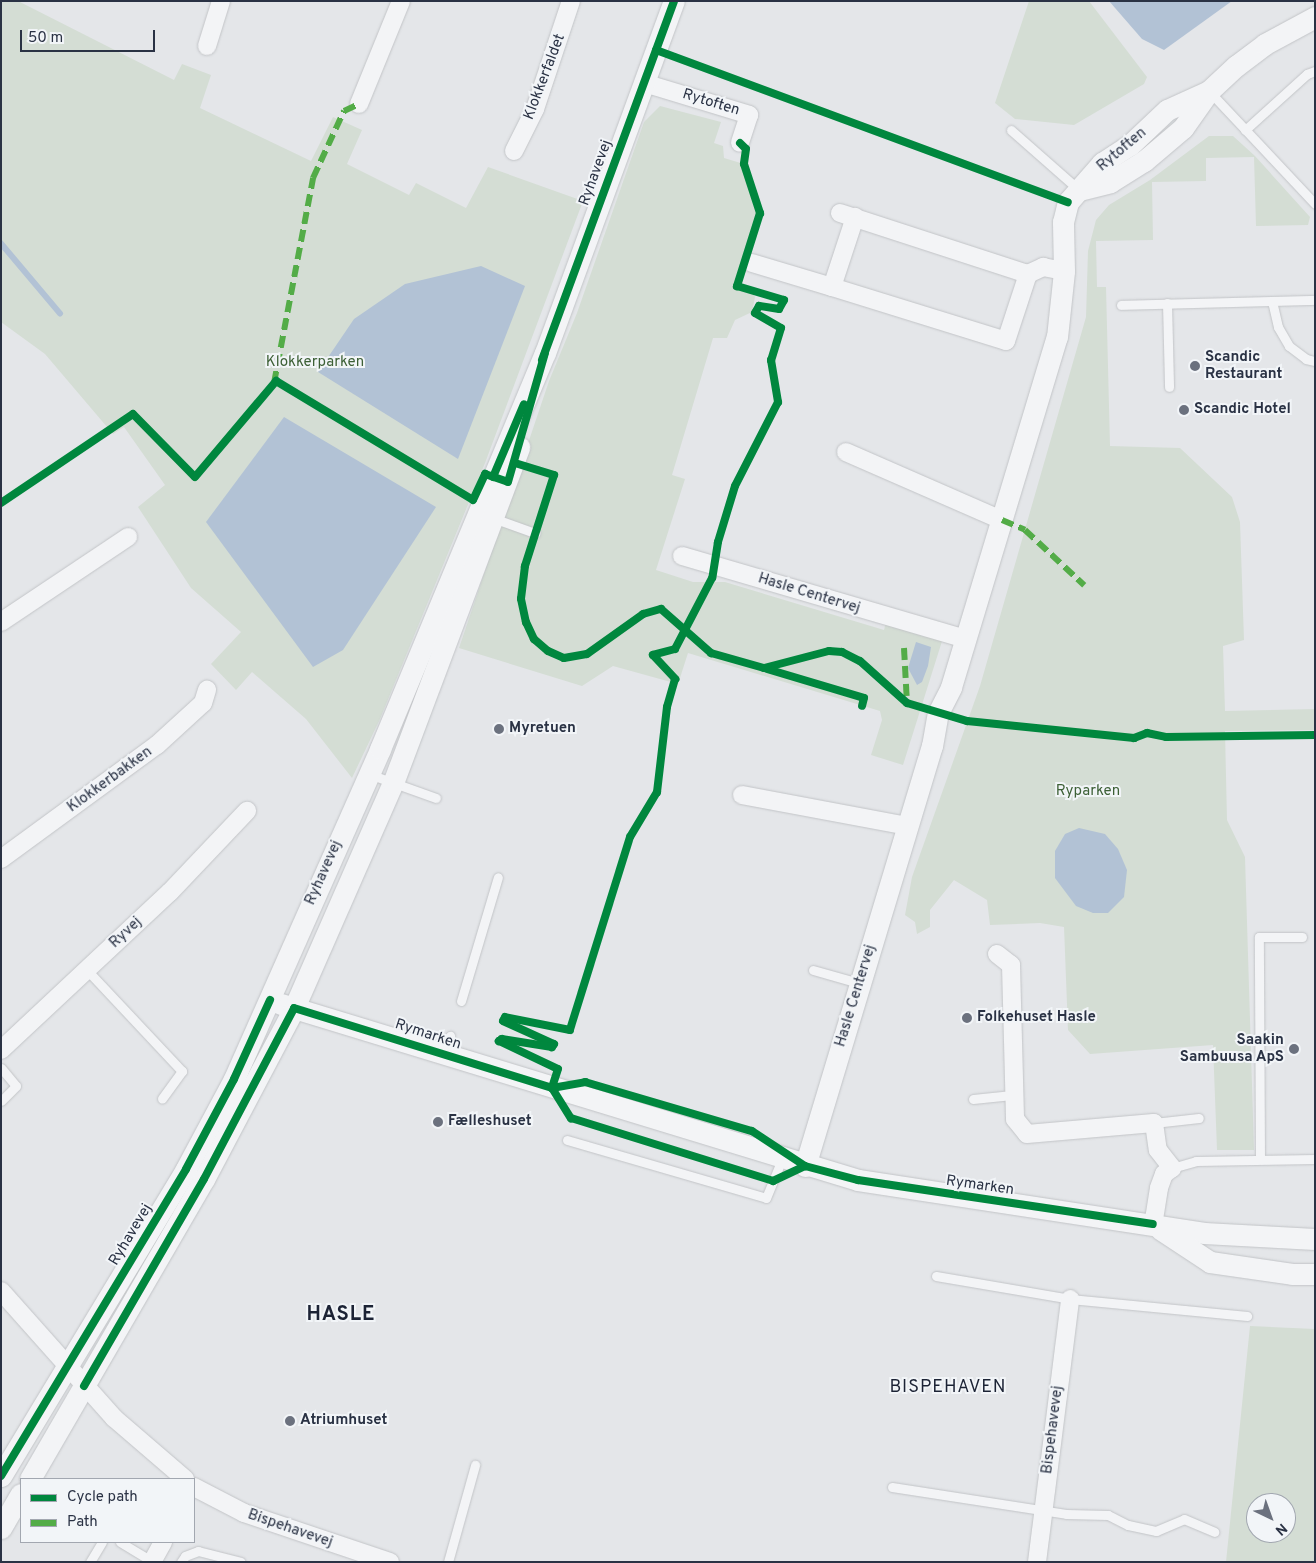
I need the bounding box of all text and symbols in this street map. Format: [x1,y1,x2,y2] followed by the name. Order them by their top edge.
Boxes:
[22,20,158,52] scale bar
[28,29,63,48] text: 50 m
[520,31,570,123] street label: Klokkerfaldet
[680,86,742,120] street label: Rytoften
[1094,124,1150,176] street label: Rytoften
[576,138,616,208] street label: Ryhavevej
[1205,348,1282,383] place label: Scandic Restaurant
[266,354,364,372] park label: Klokkerparken
[1189,360,1201,372] marker: Scandic Restaurant
[1194,401,1291,419] place label: Scandic Hotel
[1178,404,1190,416] marker: Scandic Hotel
[756,570,862,618] street label: Hasle Centervej
[509,720,576,738] place label: Myretuen
[493,723,505,735] marker: Myretuen
[64,743,156,817] street label: Klokkerbakken
[1056,783,1120,801] park label: Ryparken
[302,838,346,908] street label: Ryhavevej
[106,914,146,952] street label: Ryvej
[832,943,880,1049] street label: Hasle Centervej
[977,1009,1096,1027] place label: Folkehuset Hasle
[961,1012,973,1024] marker: Folkehuset Hasle
[393,1016,463,1054] street label: Rymarken
[1179,1031,1284,1066] place label: Saakin Sambuusa ApS
[1288,1043,1300,1055] marker: Saakin Sambuusa ApS
[448,1113,532,1131] place label: Fælleshuset
[432,1116,444,1128] marker: Fælleshuset
[945,1172,1015,1200] street label: Rymarken
[106,1201,156,1269] street label: Ryhavevej
[306,1303,376,1327] district label: HASLE
[888,1377,1008,1399] district label: BISPEHAVEN
[1039,1385,1067,1475] street label: Bispehavevej
[300,1412,387,1430] place label: Atriumhuset
[284,1415,296,1427] marker: Atriumhuset
[20,1478,195,1543] legend
[67,1488,138,1507] text: Cycle path
[1246,1493,1296,1543] north arrow
[245,1506,335,1552] street label: Bispehavevej
[67,1513,98,1532] text: Path
[1271,1519,1290,1538] text: N

